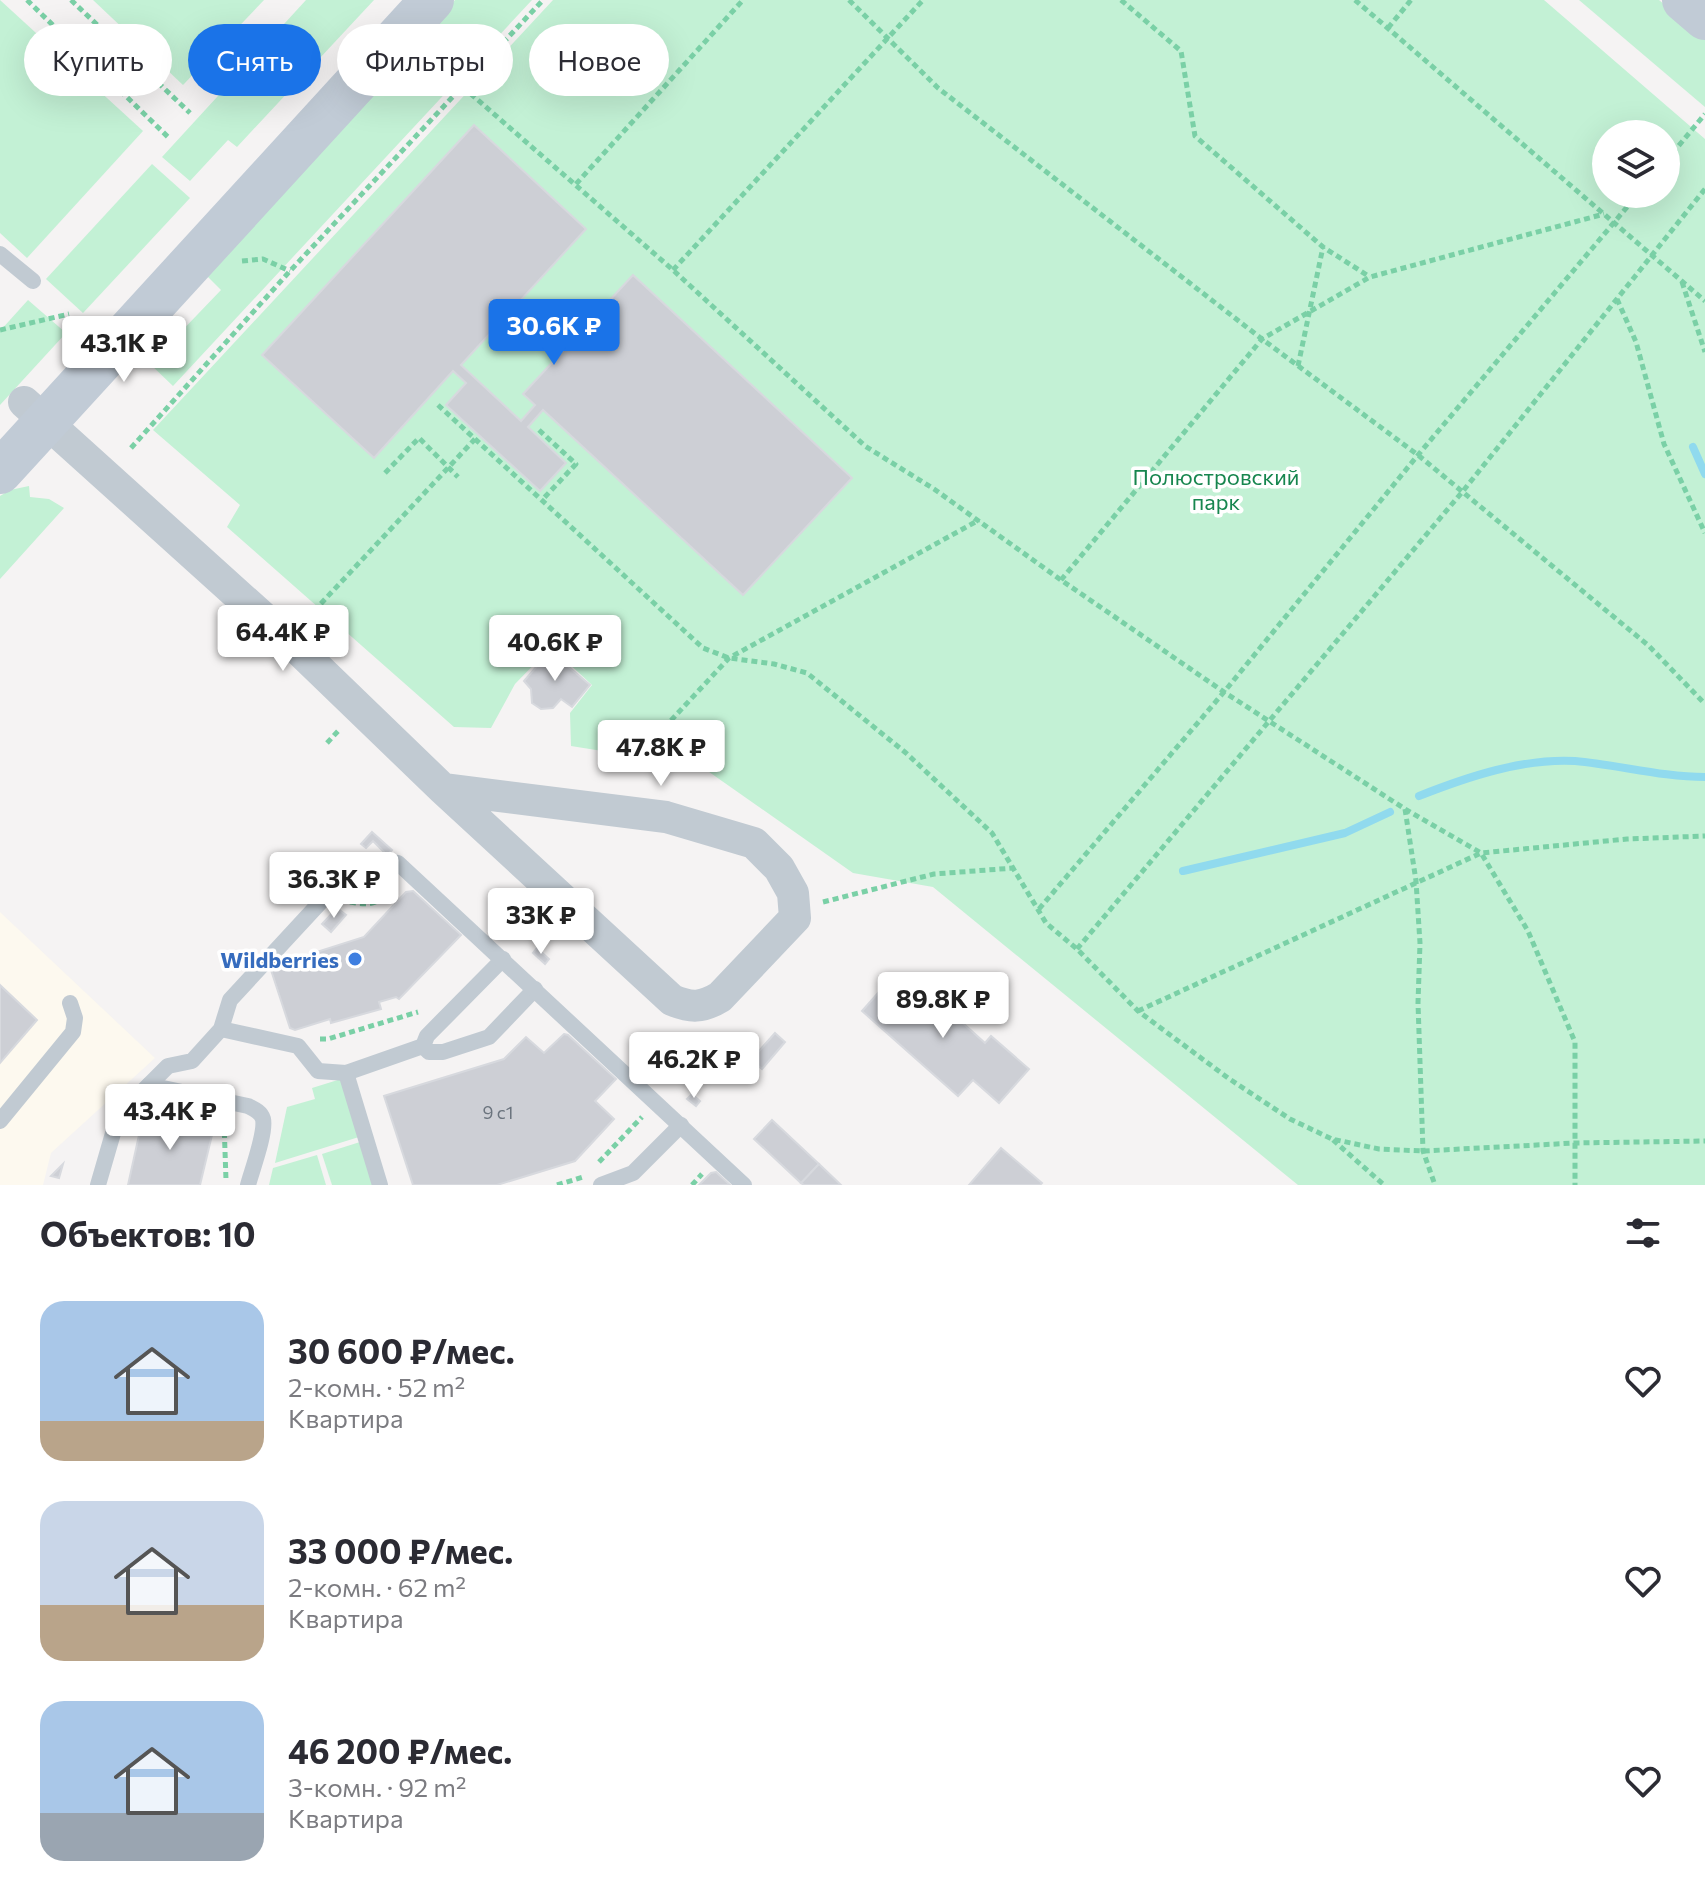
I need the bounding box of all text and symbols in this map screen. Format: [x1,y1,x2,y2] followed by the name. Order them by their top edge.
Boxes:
[24,24,172,96] chip: Купить
[188,24,321,96] chip: Снять
[337,24,513,96] chip: Фильтры
[529,24,669,96] chip: Новое
[1592,120,1680,208] map controls
[1592,120,1680,208] button: layers
[480,299,628,367] pin: 30.6K ₽
[507,309,601,340] text: 30.6K ₽
[50,316,198,384] pin: 43.1K ₽
[80,326,168,357] text: 43.1K ₽
[1133,463,1299,515] park label: Полюстровский парк
[209,605,357,673] pin: 64.4K ₽
[236,615,330,646] text: 64.4K ₽
[481,615,629,683] pin: 40.6K ₽
[507,625,603,656] text: 40.6K ₽
[587,720,735,788] pin: 47.8K ₽
[616,730,706,761] text: 47.8K ₽
[260,852,408,920] pin: 36.3K ₽
[287,862,381,893] text: 36.3K ₽
[485,888,597,956] pin: 33K ₽
[506,898,576,929] text: 33K ₽
[220,946,339,973] place label: Wildberries
[346,950,364,968] marker: Wildberries
[869,972,1017,1040] pin: 89.8K ₽
[896,982,990,1013] text: 89.8K ₽
[620,1032,768,1100] pin: 46.2K ₽
[647,1042,741,1073] text: 46.2K ₽
[96,1084,244,1152] pin: 43.4K ₽
[123,1094,217,1125] text: 43.4K ₽
[483,1101,513,1123] house number: 9 с1
[1621,1211,1665,1255] icon: filters
[40,1212,256,1254] text: Объектов: 10
[288,1329,515,1371] text: 30 600 ₽/мес.
[104,1333,200,1429] icon: home
[1621,1359,1665,1403] icon: heart
[288,1371,465,1402] text: 2-комн. · 52 m²
[288,1402,404,1433] text: Квартира
[288,1529,513,1571] text: 33 000 ₽/мес.
[104,1533,200,1629] icon: home
[1621,1559,1665,1603] icon: heart
[288,1571,466,1602] text: 2-комн. · 62 m²
[288,1602,404,1633] text: Квартира
[288,1729,512,1771] text: 46 200 ₽/мес.
[104,1733,200,1829] icon: home
[1621,1759,1665,1803] icon: heart
[288,1771,466,1802] text: 3-комн. · 92 m²
[288,1802,404,1833] text: Квартира

